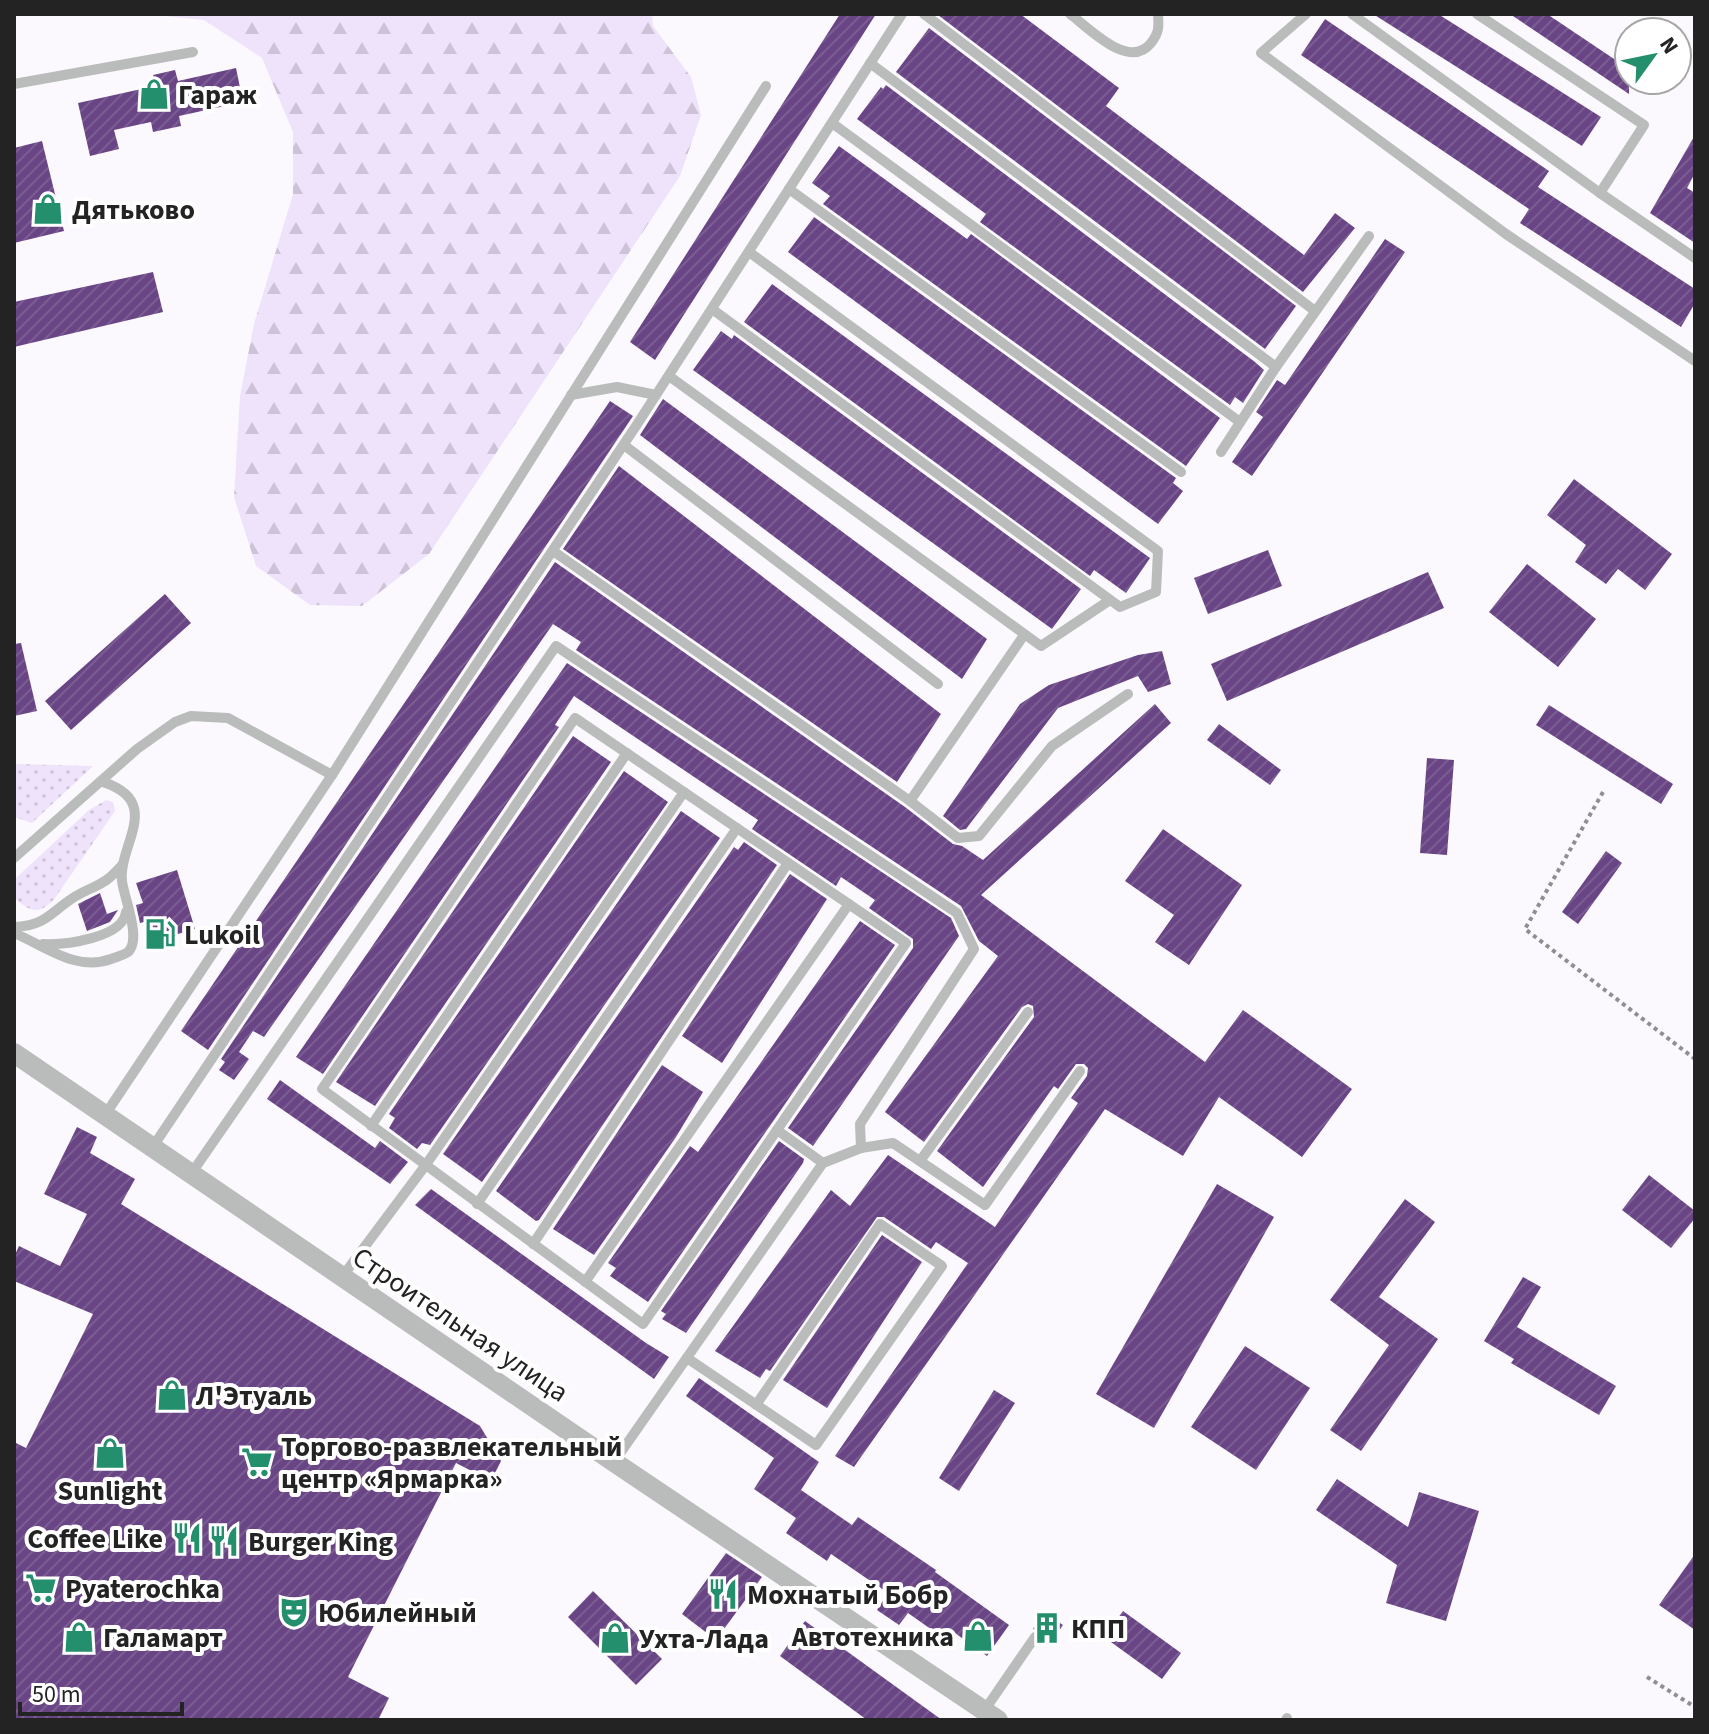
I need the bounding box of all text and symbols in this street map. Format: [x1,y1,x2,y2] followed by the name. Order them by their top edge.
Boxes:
[1613,16,1693,96] north arrow
[1652,31,1686,61] text: N
[178,75,257,115] place label: Гараж
[137,77,171,111] shop icon: Гараж
[72,190,195,230] place label: Дятьково
[31,192,65,226] shop icon: Дятьково
[184,915,260,955] place label: Lukoil
[143,917,177,951] fuel station icon: Lukoil
[344,1238,576,1412] street label: Строительная улица
[195,1376,312,1416] place label: Л'Этуаль
[155,1378,189,1412] shop icon: Л'Этуаль
[281,1427,622,1499] place label: Торгово-развлекательный центр «Ярмарка»
[93,1436,127,1470] shop icon: Sunlight
[240,1445,274,1479] supermarket icon: Торгово-развлекательный центр «Ярмарка»
[58,1471,163,1511] place label: Sunlight
[27,1519,163,1559] place label: Coffee Like
[170,1521,204,1555] restaurant icon: Coffee Like
[248,1522,393,1562] place label: Burger King
[207,1524,241,1558] restaurant icon: Burger King
[65,1569,220,1609] place label: Pyaterochka
[24,1571,58,1605] supermarket icon: Pyaterochka
[747,1575,949,1615] place label: Мохнатый Бобр
[706,1577,740,1611] restaurant icon: Мохнатый Бобр
[318,1593,477,1633] place label: Юбилейный
[277,1595,311,1629] theatre icon: Юбилейный
[1071,1609,1125,1649] place label: КПП
[1030,1611,1064,1645] building icon: КПП
[791,1617,954,1657] place label: Автотехника
[103,1618,223,1658] place label: Галамарт
[639,1619,769,1659] place label: Ухта-Лада
[961,1619,995,1653] shop icon: Автотехника
[62,1620,96,1654] shop icon: Галамарт
[598,1621,632,1655] shop icon: Ухта-Лада
[20,1666,182,1716] scale bar
[32,1677,81,1712] text: 50 m

